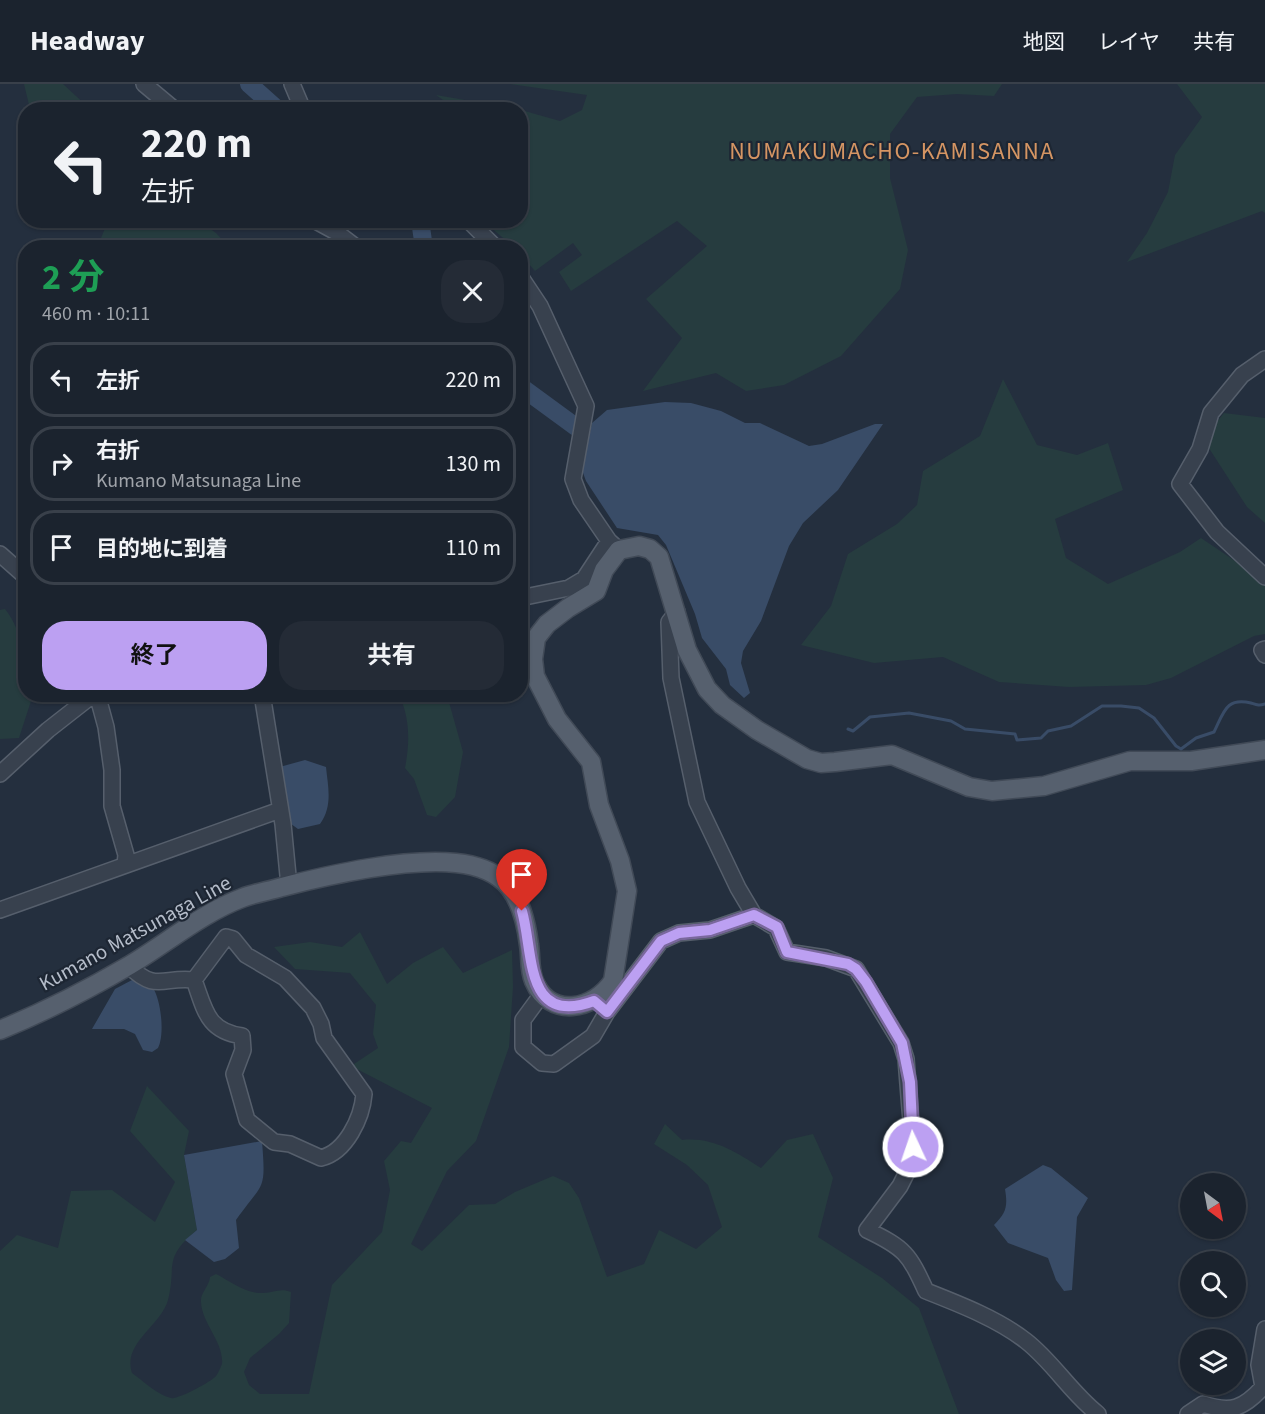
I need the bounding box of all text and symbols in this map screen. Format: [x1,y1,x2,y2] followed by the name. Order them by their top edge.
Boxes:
[30,21,145,61] text: Headway
[1023,27,1065,57] text: 地図
[1098,27,1160,57] text: レイヤ
[1193,27,1235,57] text: 共有
[141,114,252,174] text: 220 m
[42,126,120,204] icon: left
[729,134,1055,169] district label: NUMAKUMACHO-KAMISANNA
[141,173,195,212] text: 左折
[42,252,104,303] text: 2 分
[441,260,504,323] button: close
[42,300,150,328] text: 460 m · 10:11
[45,363,78,396] icon: left
[446,364,501,396] text: 220 m
[96,365,140,397] text: 左折
[96,435,140,467] text: 右折
[45,447,78,480] icon: right
[446,448,501,480] text: 130 m
[96,467,301,495] text: Kumano Matsunaga Line
[45,531,78,564] icon: arrive
[446,532,501,564] text: 110 m
[96,533,228,565] text: 目的地に到着
[42,621,267,690] button: 終了
[279,621,504,690] button: 共有
[496,849,547,911] pin
[505,858,538,891] icon: arrive
[34,868,236,998] street label: Kumano Matsunaga Line
[881,1115,945,1179] position arrow
[1180,1173,1246,1239] north arrow
[1180,1173,1246,1395] map controls
[1180,1251,1246,1317] button: search
[1180,1329,1246,1395] button: layers

